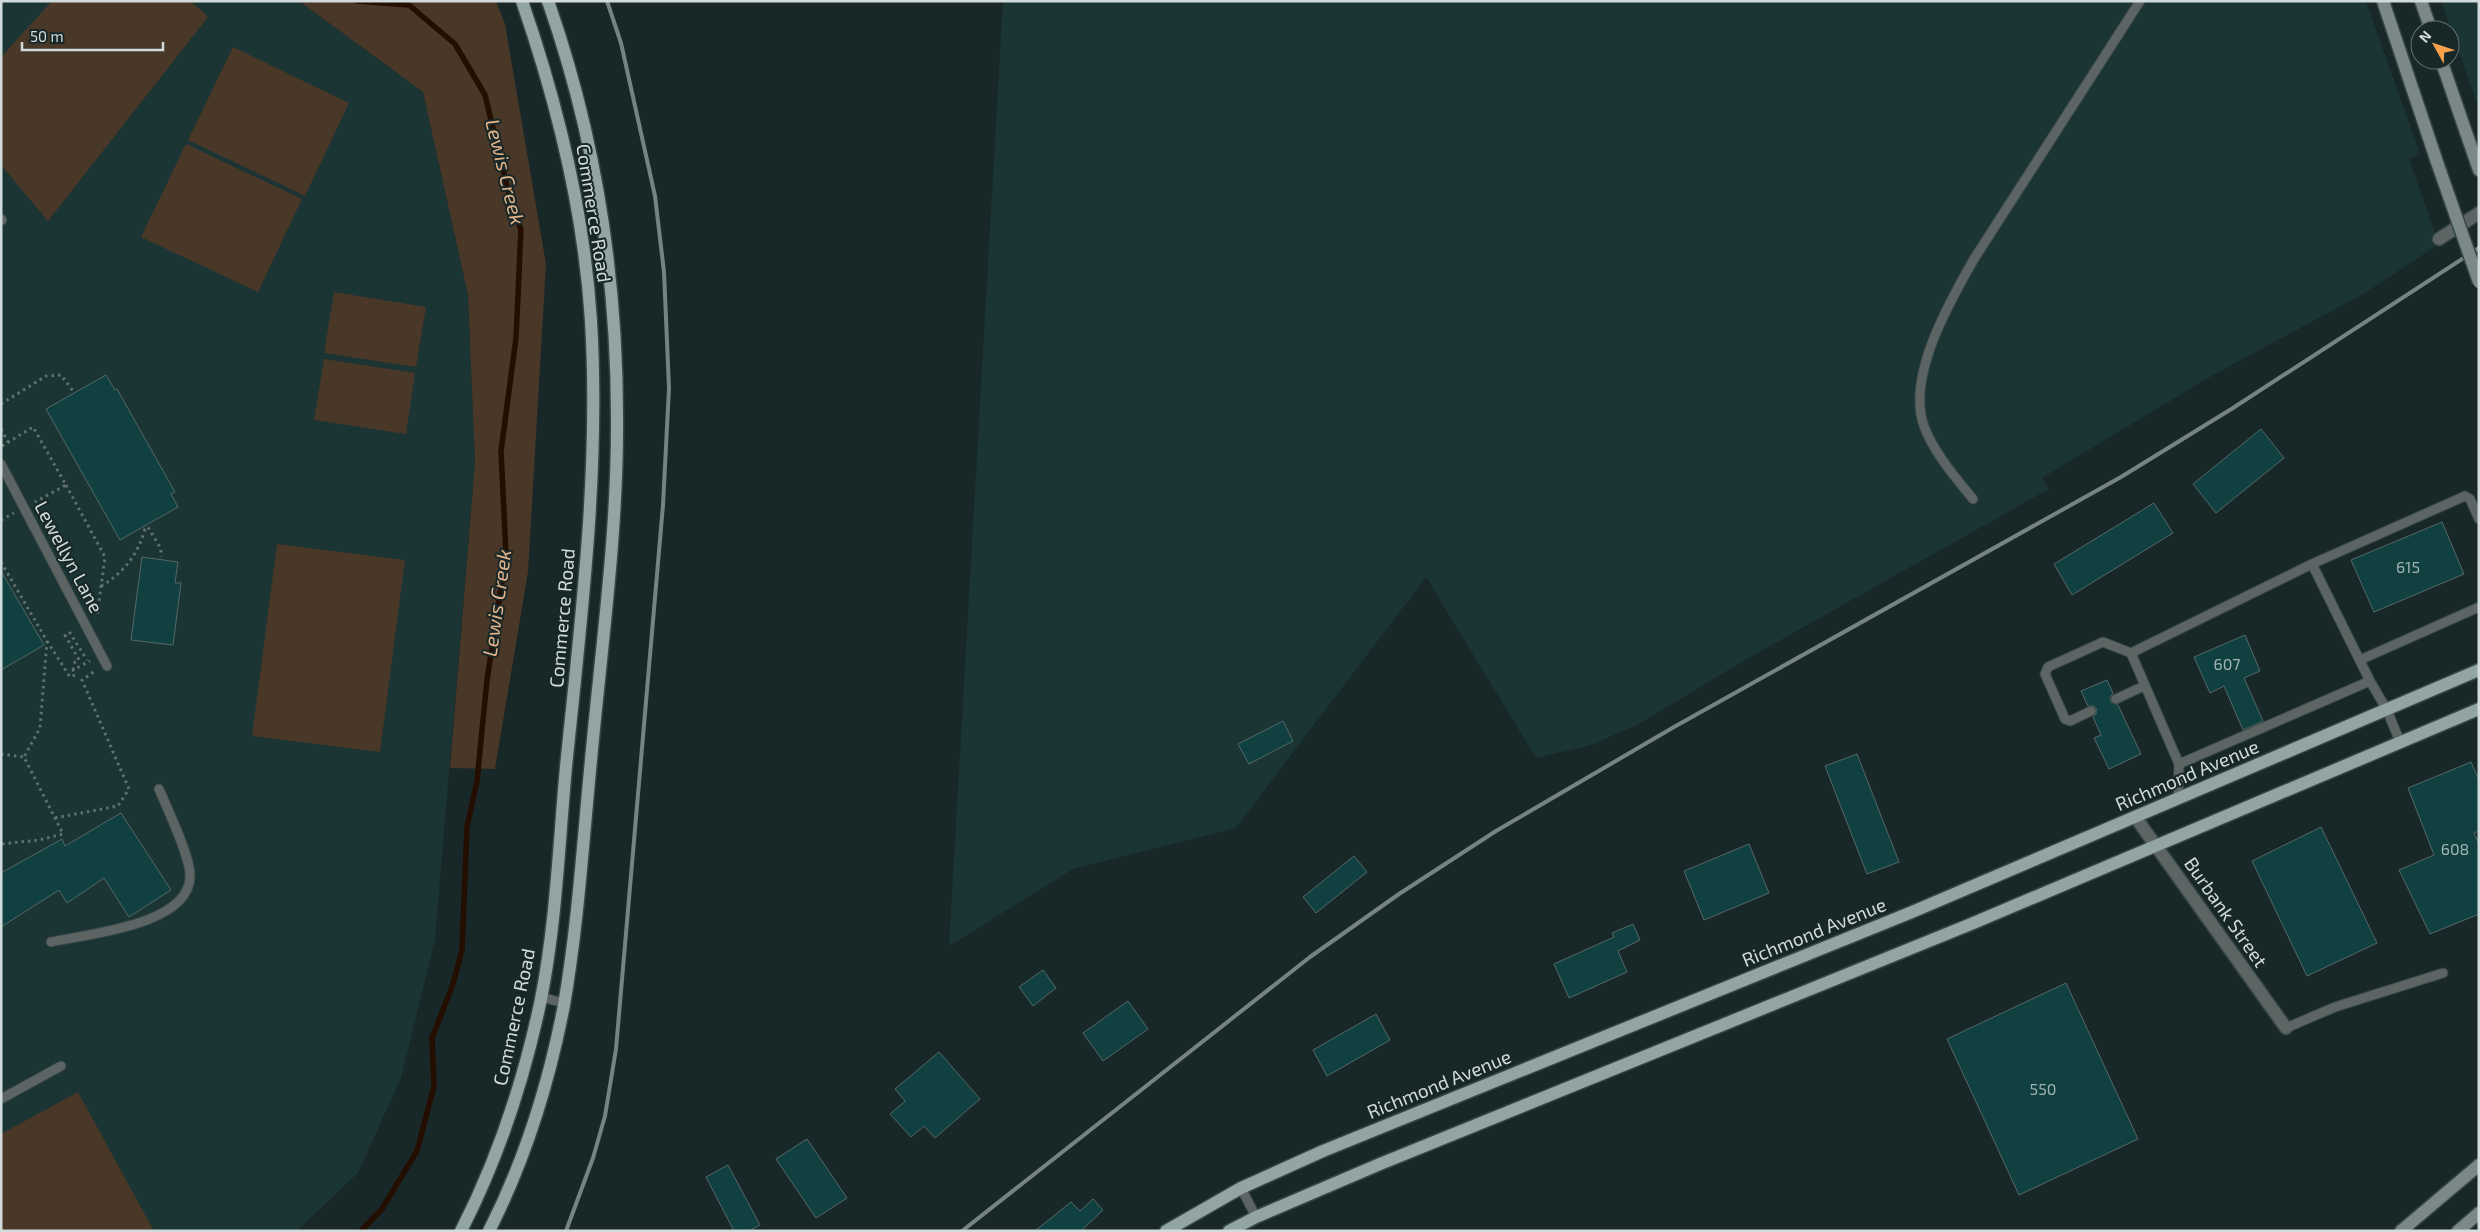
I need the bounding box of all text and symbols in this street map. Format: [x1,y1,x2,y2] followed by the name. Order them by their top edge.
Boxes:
[22,20,164,52] scale bar
[2410,20,2460,70] north arrow
[30,27,64,45] text: 50 m
[2415,27,2434,46] text: N
[481,116,531,227] water label: Lewis Creek
[572,142,617,284] street label: Commerce Road
[30,497,109,617] street label: Lewellyn Lane
[544,547,579,689] street label: Commerce Road
[477,548,515,658] water label: Lewis Creek
[2396,557,2420,576] house number: 615
[2214,654,2241,673] house number: 607
[2112,734,2262,815] street label: Richmond Avenue
[2441,839,2469,858] house number: 608
[2180,852,2273,971] street label: Burbank Street
[1738,892,1889,971] street label: Richmond Avenue
[488,946,539,1088] street label: Commerce Road
[1363,1044,1514,1123] street label: Richmond Avenue
[2030,1079,2056,1098] house number: 550

